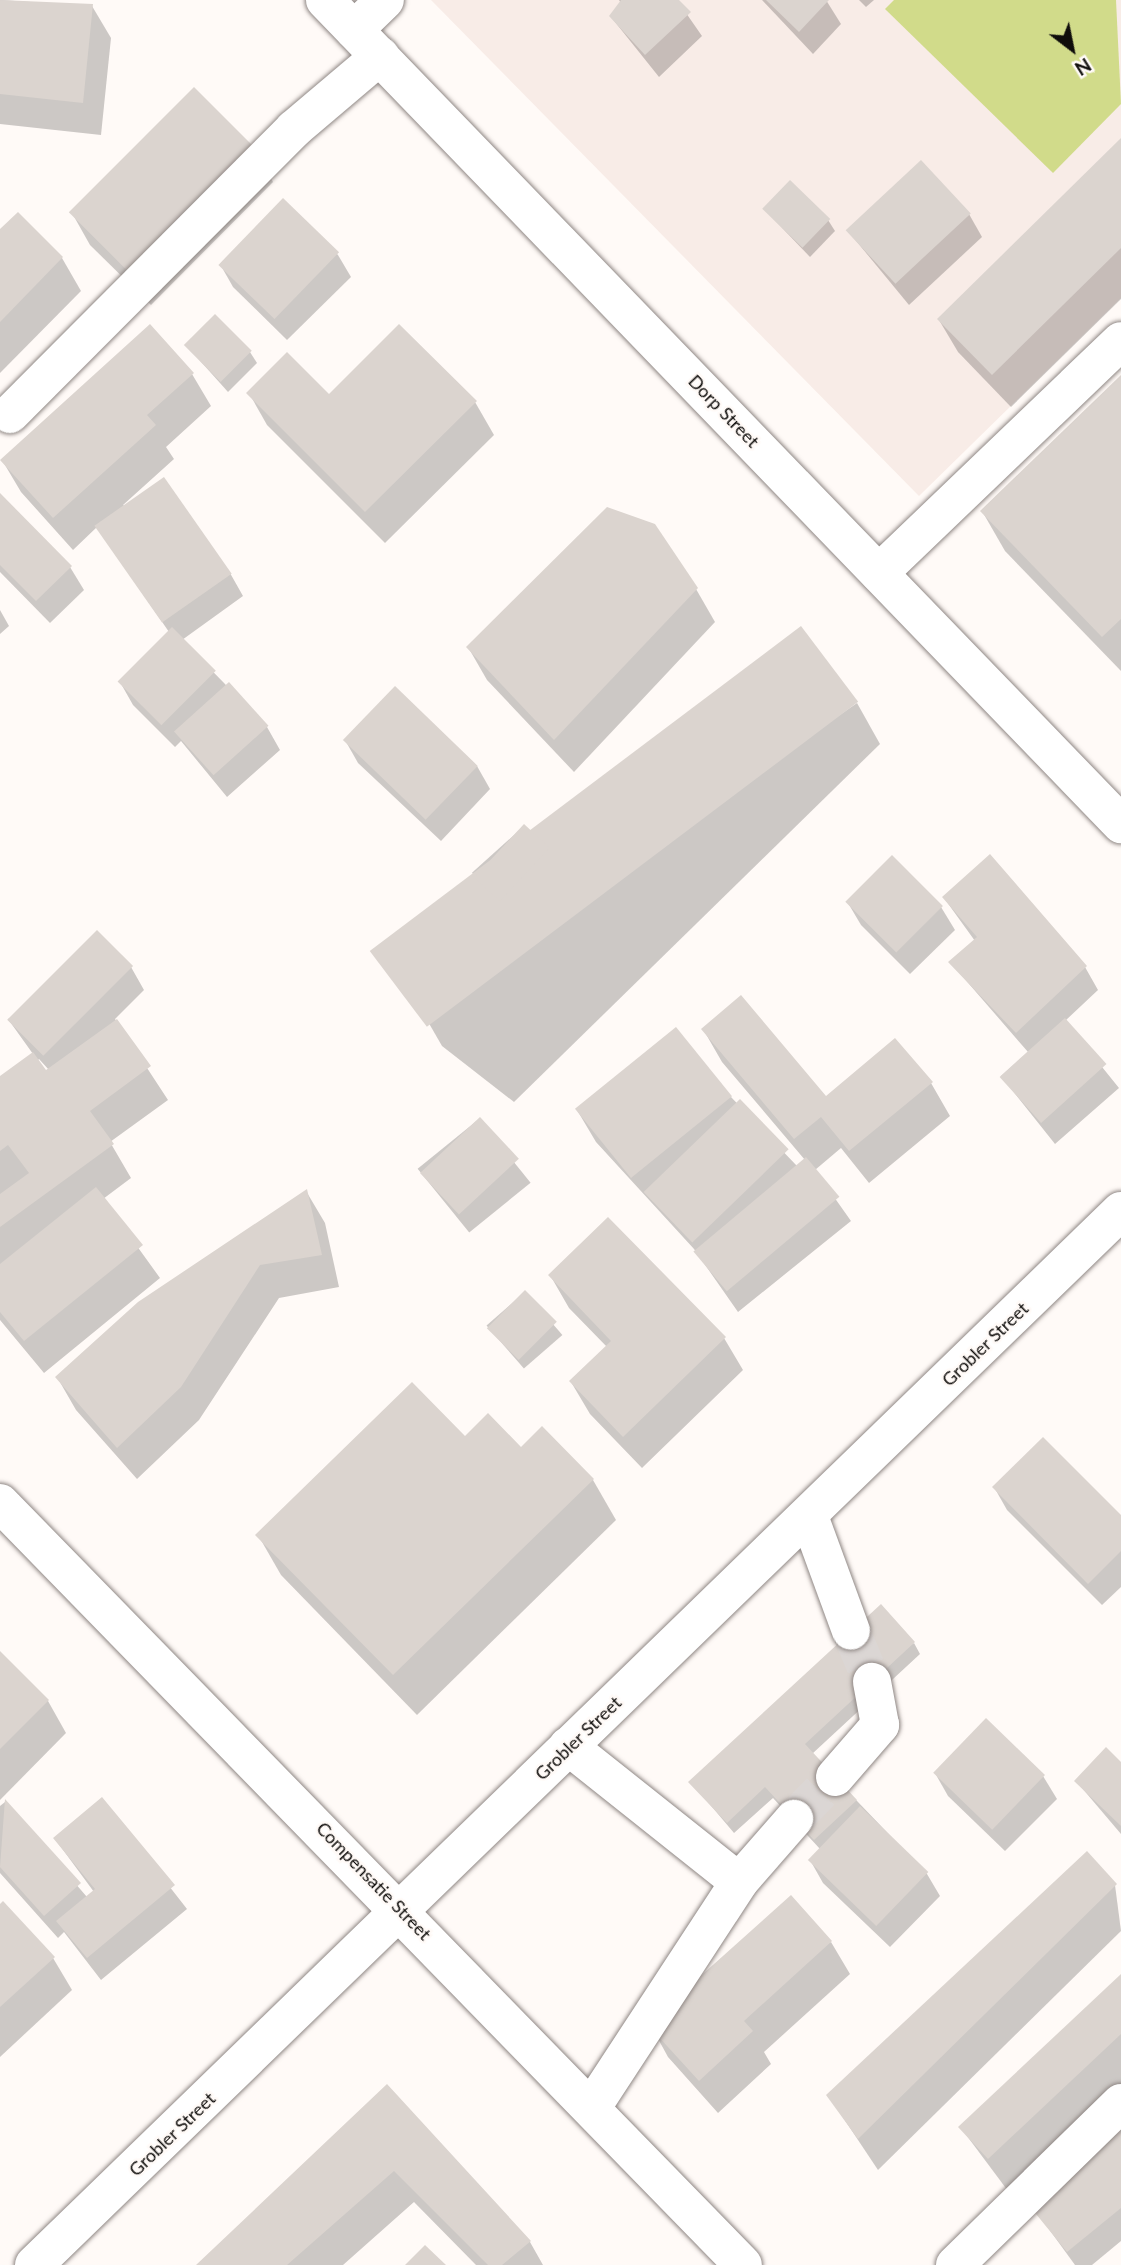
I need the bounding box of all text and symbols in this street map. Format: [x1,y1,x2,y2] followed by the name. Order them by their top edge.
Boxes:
[1037,14,1107,84] north arrow
[1071,54,1096,81] text: N
[684,370,764,452] street label: Dorp Street
[937,1297,1033,1391] street label: Grobler Street
[530,1691,626,1785] street label: Grobler Street
[312,1817,436,1945] street label: Compensatie Street
[124,2087,220,2181] street label: Grobler Street

